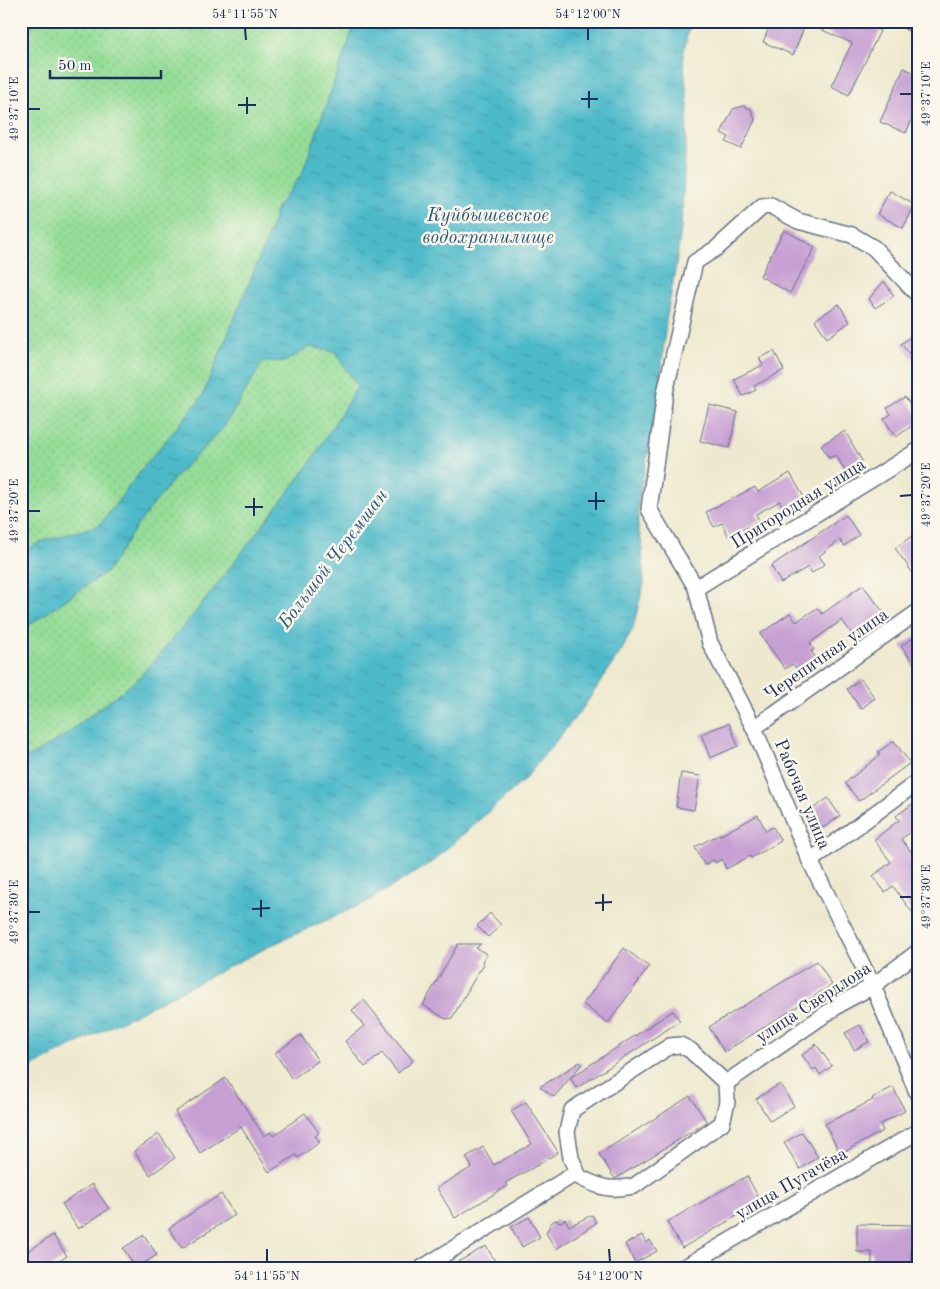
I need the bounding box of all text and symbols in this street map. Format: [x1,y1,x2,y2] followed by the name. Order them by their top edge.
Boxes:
[212,8,278,21] text: 54°11'55"N
[555,8,621,21] text: 54°12'00"N
[50,48,161,80] scale bar
[58,59,92,74] text: 50 m
[921,62,933,126] text: 49°37'10"E
[9,77,21,141] text: 49°37'10"E
[422,206,554,248] water label: Куйбышевское водохранилище
[728,455,869,552] street label: Пригородная улица
[921,463,933,527] text: 49°37'20"E
[9,479,21,543] text: 49°37'20"E
[275,486,392,633] water label: Большой Черемшан
[761,605,892,704] street label: Черепичная улица
[771,737,833,852] street label: Рабочая улица
[921,865,933,929] text: 49°37'30"E
[9,880,21,944] text: 49°37'30"E
[753,959,874,1047] street label: улица Свердлова
[733,1145,851,1223] street label: улица Пугачёва
[234,1270,300,1283] text: 54°11'55"N
[577,1270,643,1283] text: 54°12'00"N

